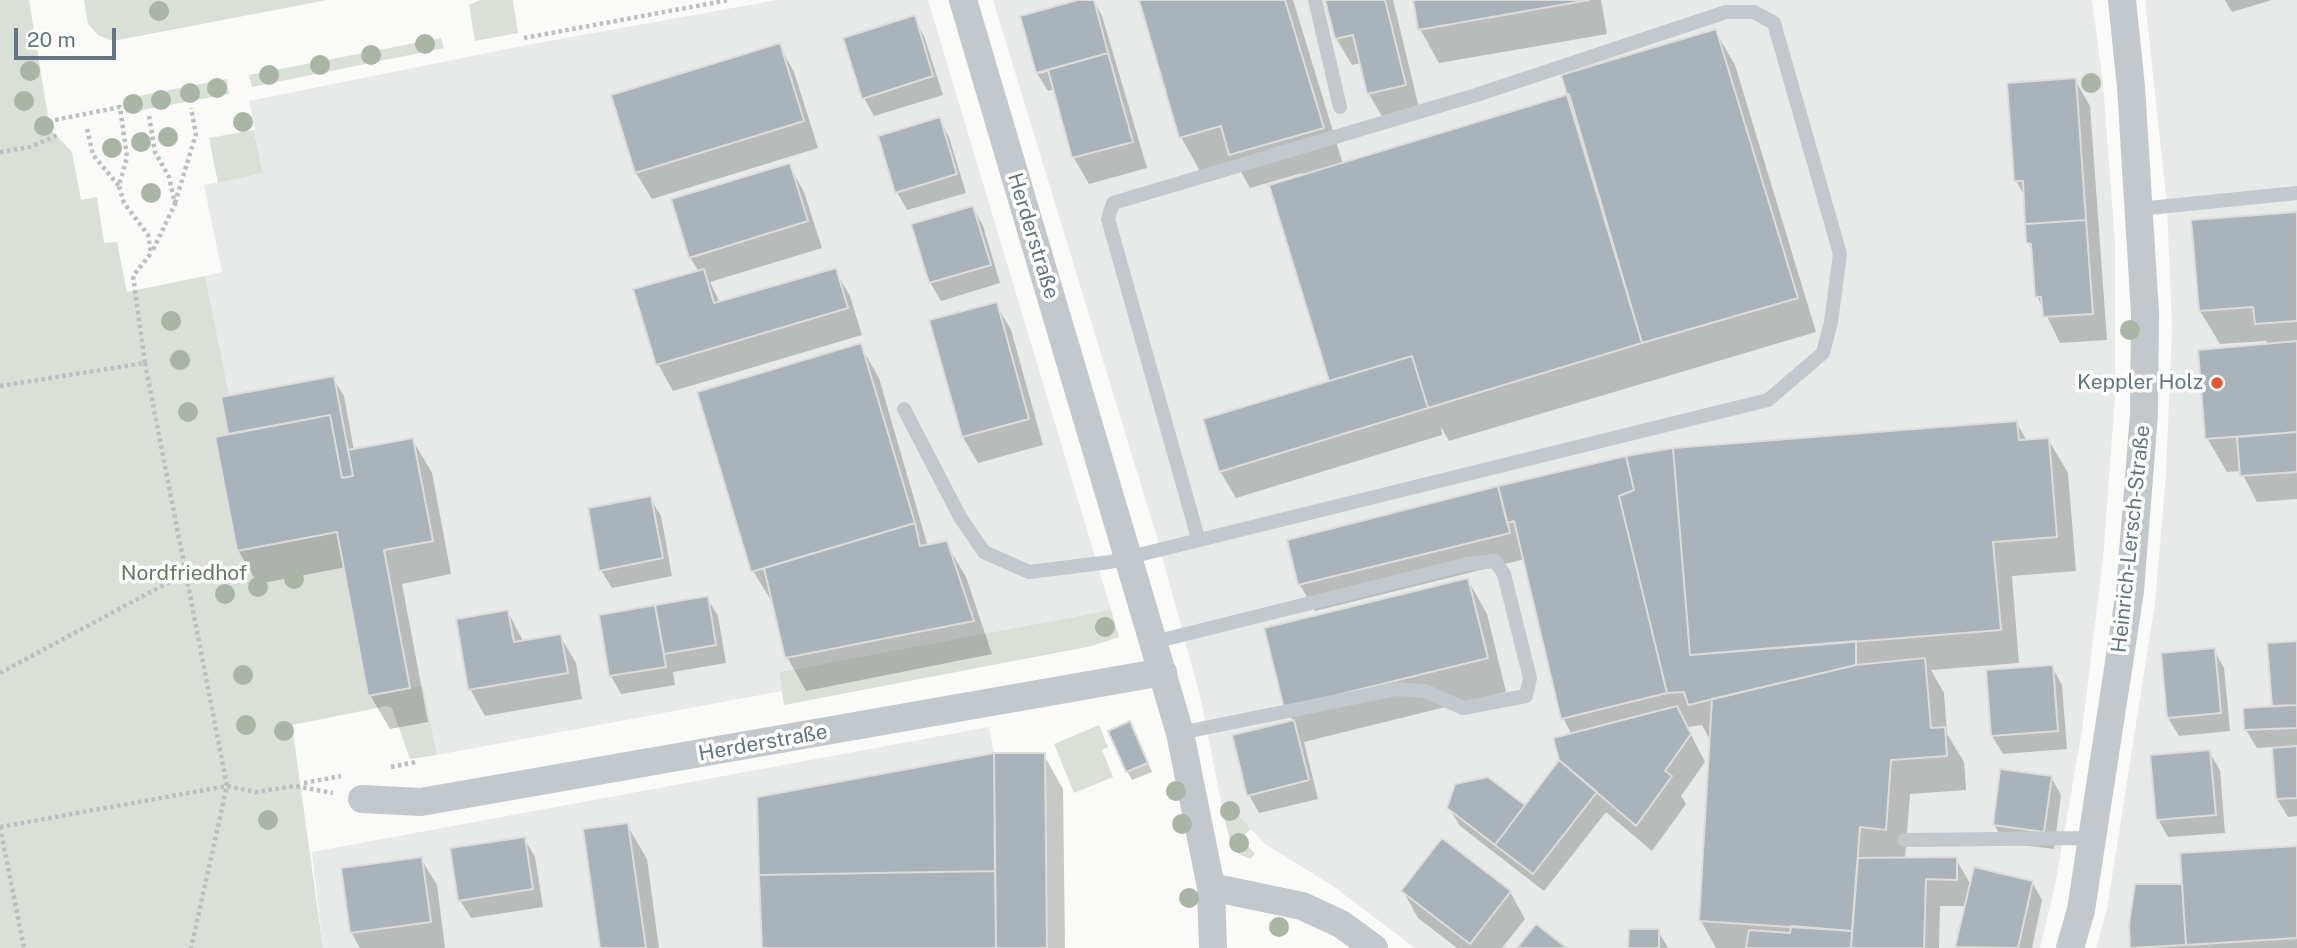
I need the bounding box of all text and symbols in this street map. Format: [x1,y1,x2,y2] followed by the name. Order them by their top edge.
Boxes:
[18,14,119,58] scale bar
[27,27,76,52] text: 20 m
[1002,170,1064,302] street label: Herderstraße
[2077,370,2203,396] place label: Keppler Holz
[2209,375,2225,391] marker: Keppler Holz
[2107,424,2155,654] street label: Heinrich-Lersch-Straße
[121,561,247,587] park label: Nordfriedhof
[696,719,830,767] street label: Herderstraße

